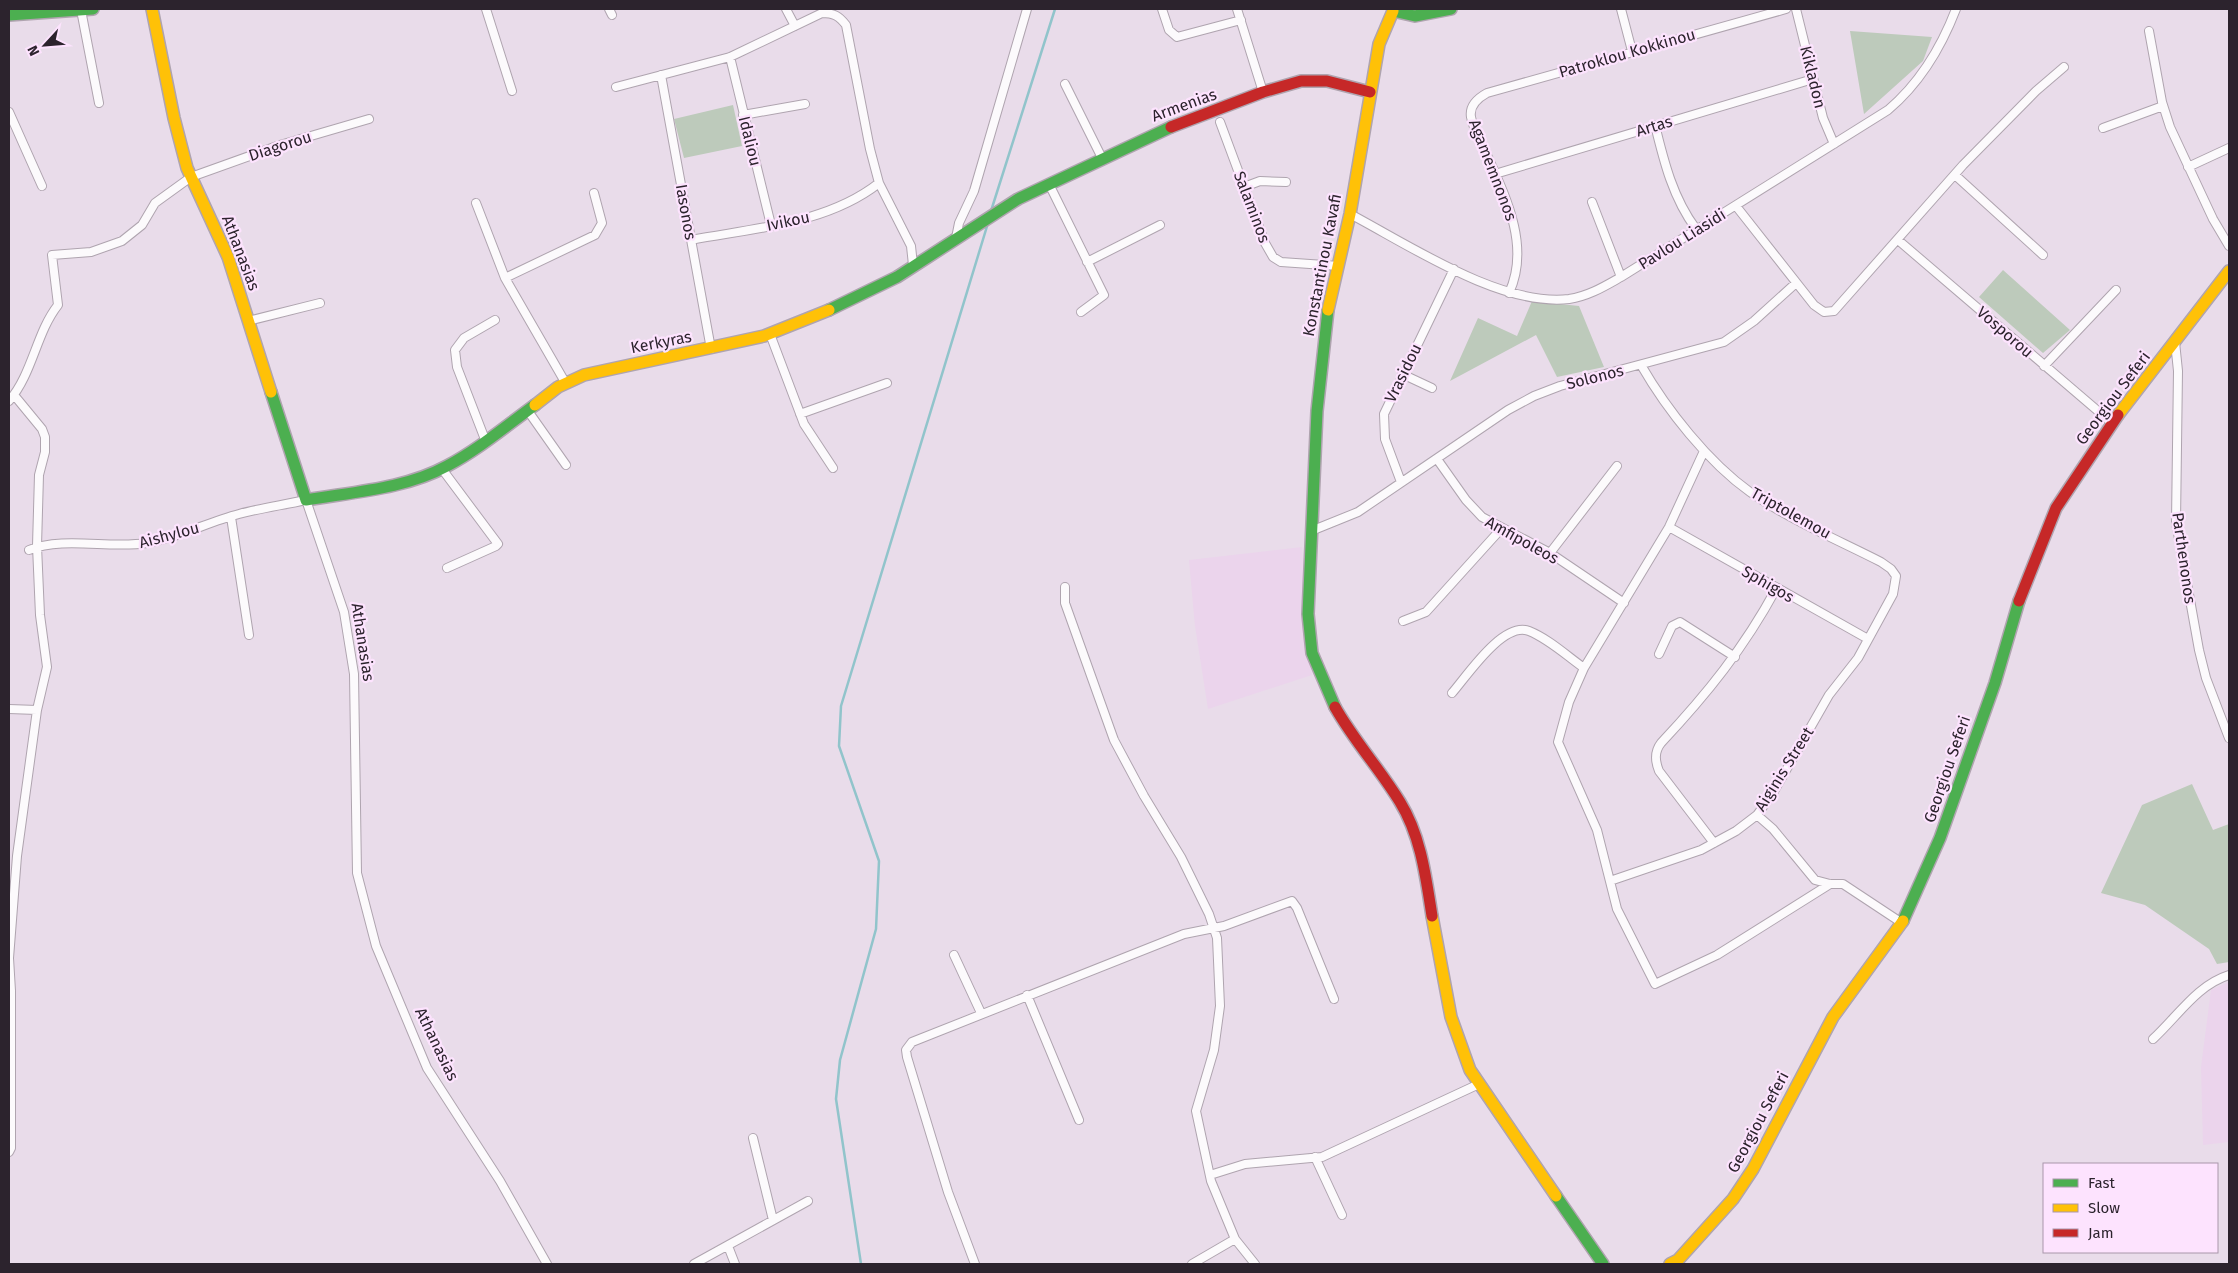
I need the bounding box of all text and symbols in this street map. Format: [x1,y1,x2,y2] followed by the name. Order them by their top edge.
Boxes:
[20,20,70,70] north arrow
[1557,24,1697,82] street label: Patroklou Kokkinou
[24,43,43,58] text: N
[1796,44,1830,110] street label: Kikladon
[1149,84,1219,126] street label: Armenias
[1634,112,1674,140] street label: Artas
[735,114,765,168] street label: Idaliou
[1465,117,1521,223] street label: Agamemnonos
[246,127,314,165] street label: Diagorou
[1230,169,1274,245] street label: Salaminos
[672,183,700,241] street label: Iasonos
[1299,192,1345,338] street label: Konstantinou Kavafi
[1635,205,1729,273] street label: Pavlou Liasidi
[765,207,811,235] street label: Ivikou
[218,213,264,293] street label: Athanasias
[1973,302,2037,362] street label: Vosporou
[629,327,693,357] street label: Kerkyras
[1381,340,1425,406] street label: Vrasidou
[2072,348,2154,448] street label: Georgiou Seferi
[1564,361,1626,393] street label: Solonos
[1748,483,1834,543] street label: Triptolemou
[2168,511,2200,605] street label: Parthenonos
[1482,512,1562,568] street label: Amfipoleos
[137,518,201,552] street label: Aishylou
[1739,562,1797,606] street label: Sphigos
[347,602,379,682] street label: Athanasias
[1920,713,1974,825] street label: Georgiou Seferi
[1751,723,1817,815] street label: Aiginis Street
[411,1004,463,1084] street label: Athanasias
[1723,1068,1793,1176] street label: Georgiou Seferi
[2043,1163,2218,1253] legend
[2088,1174,2115,1192] text: Fast
[2088,1199,2120,1217] text: Slow
[2088,1224,2114,1242] text: Jam

